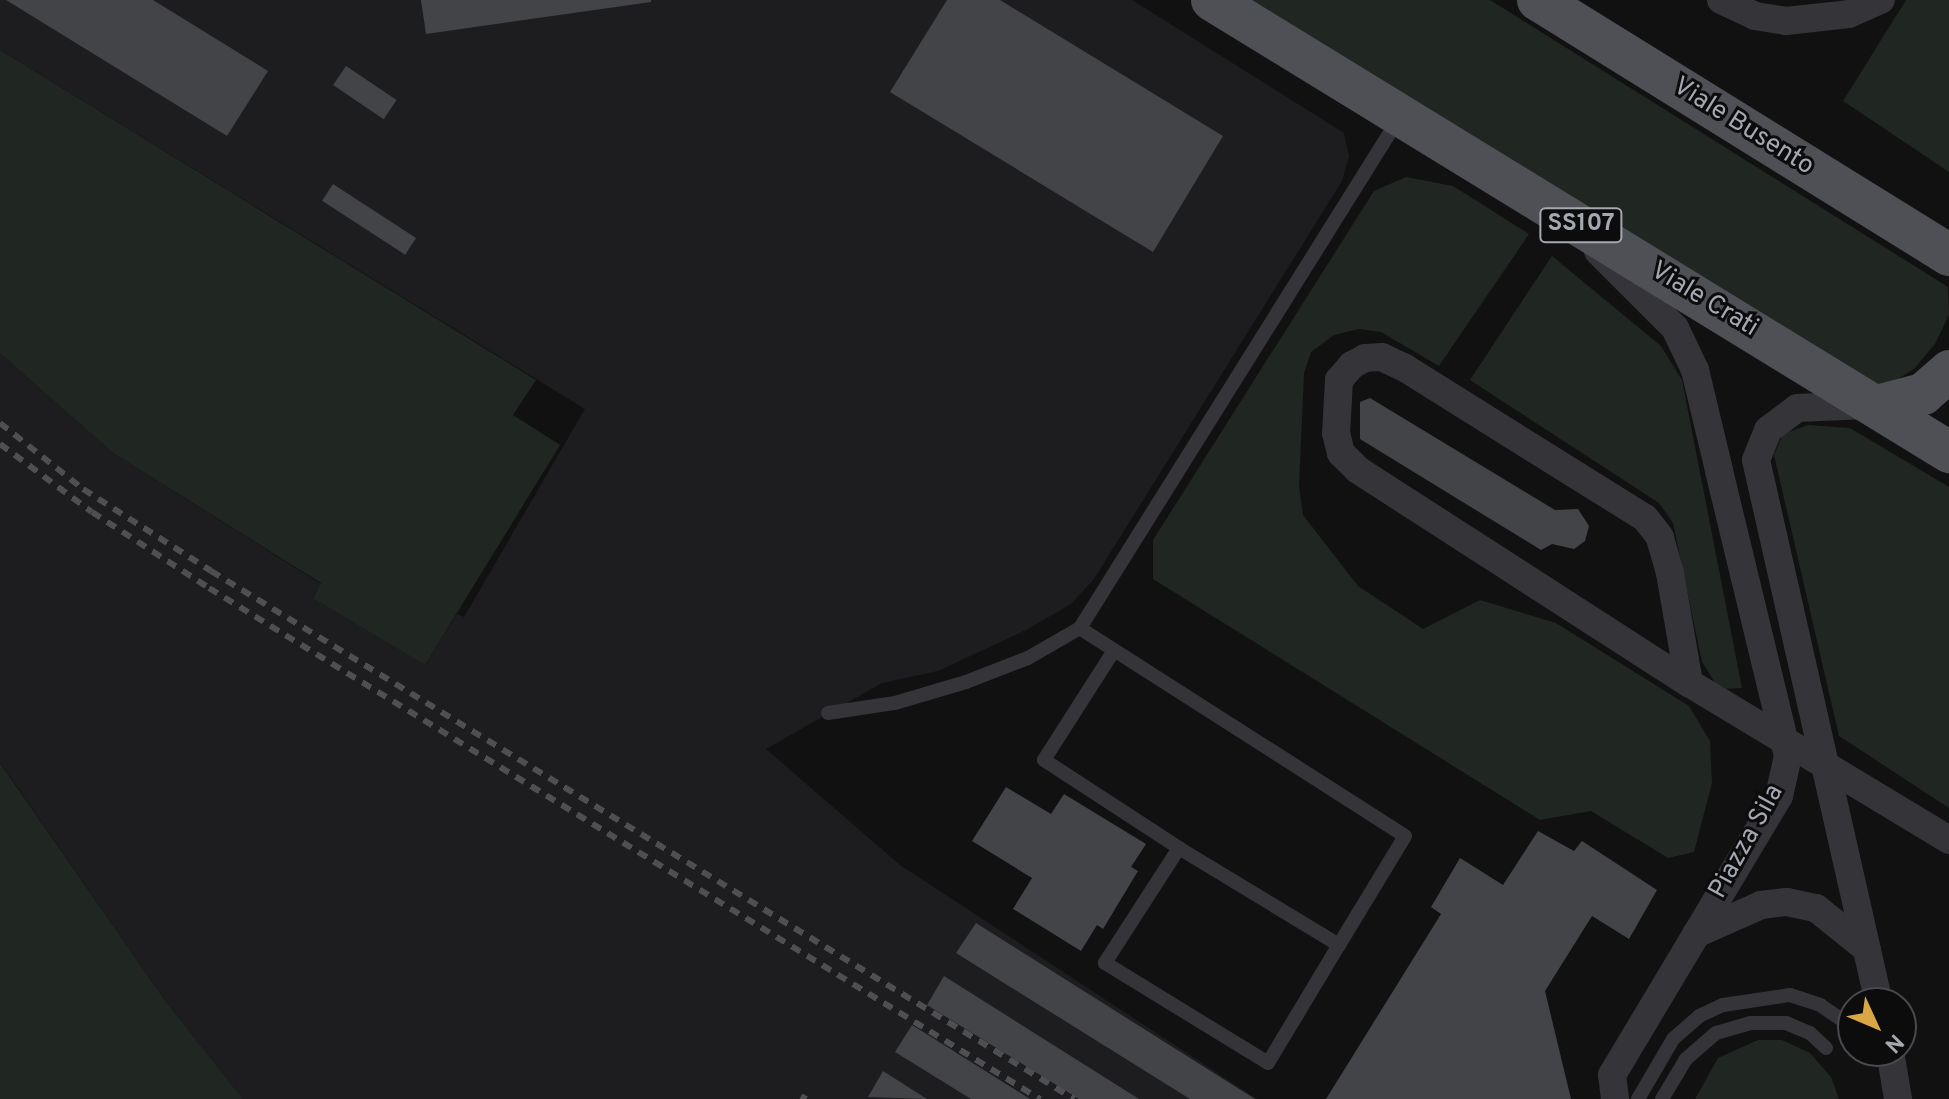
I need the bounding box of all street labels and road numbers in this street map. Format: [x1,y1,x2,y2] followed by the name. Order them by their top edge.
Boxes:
[1667,71,1819,183] street label: Viale Busento
[1539,205,1623,245] road number: SS107
[1645,256,1763,344] street label: Viale Crati
[1703,780,1791,904] street label: Piazza Sila

